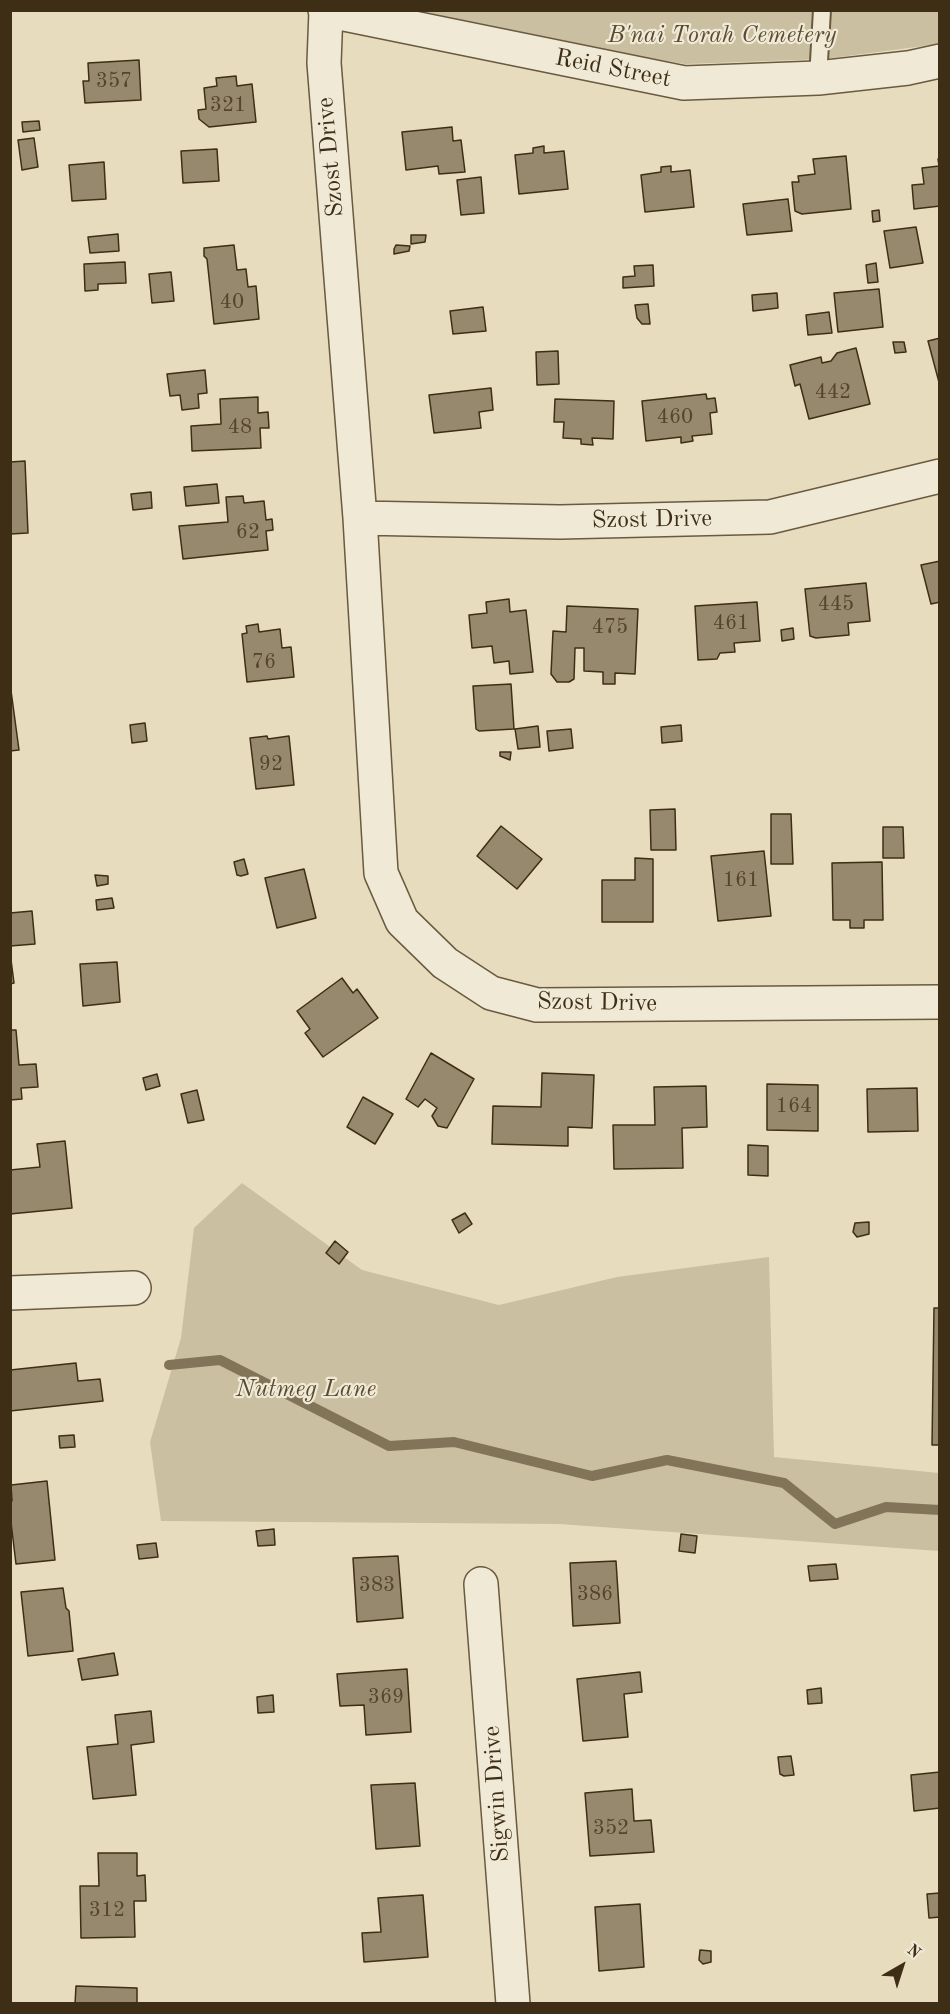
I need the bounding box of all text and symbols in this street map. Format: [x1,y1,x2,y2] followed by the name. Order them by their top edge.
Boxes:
[608,22,836,50] park label: B'nai Torah Cemetery
[553,44,673,94] street label: Reid Street
[96,68,132,94] house number: 357
[210,92,246,118] house number: 321
[311,96,351,218] street label: Szost Drive
[220,289,244,315] house number: 40
[815,379,851,405] house number: 442
[657,404,693,430] house number: 460
[228,414,252,440] house number: 48
[591,505,713,535] street label: Szost Drive
[236,519,260,545] house number: 62
[818,591,854,617] house number: 445
[713,610,749,636] house number: 461
[592,614,628,640] house number: 475
[252,649,276,675] house number: 76
[259,751,283,777] house number: 92
[723,867,759,893] house number: 161
[536,988,658,1018] street label: Szost Drive
[776,1093,812,1119] house number: 164
[236,1376,376,1404] park label: Nutmeg Lane
[359,1572,395,1598] house number: 383
[577,1581,613,1607] house number: 386
[368,1684,404,1710] house number: 369
[478,1725,516,1863] street label: Sigwin Drive
[593,1815,629,1841] house number: 352
[89,1897,125,1923] house number: 312
[872,1936,932,1996] north arrow
[904,1942,923,1962] text: N

